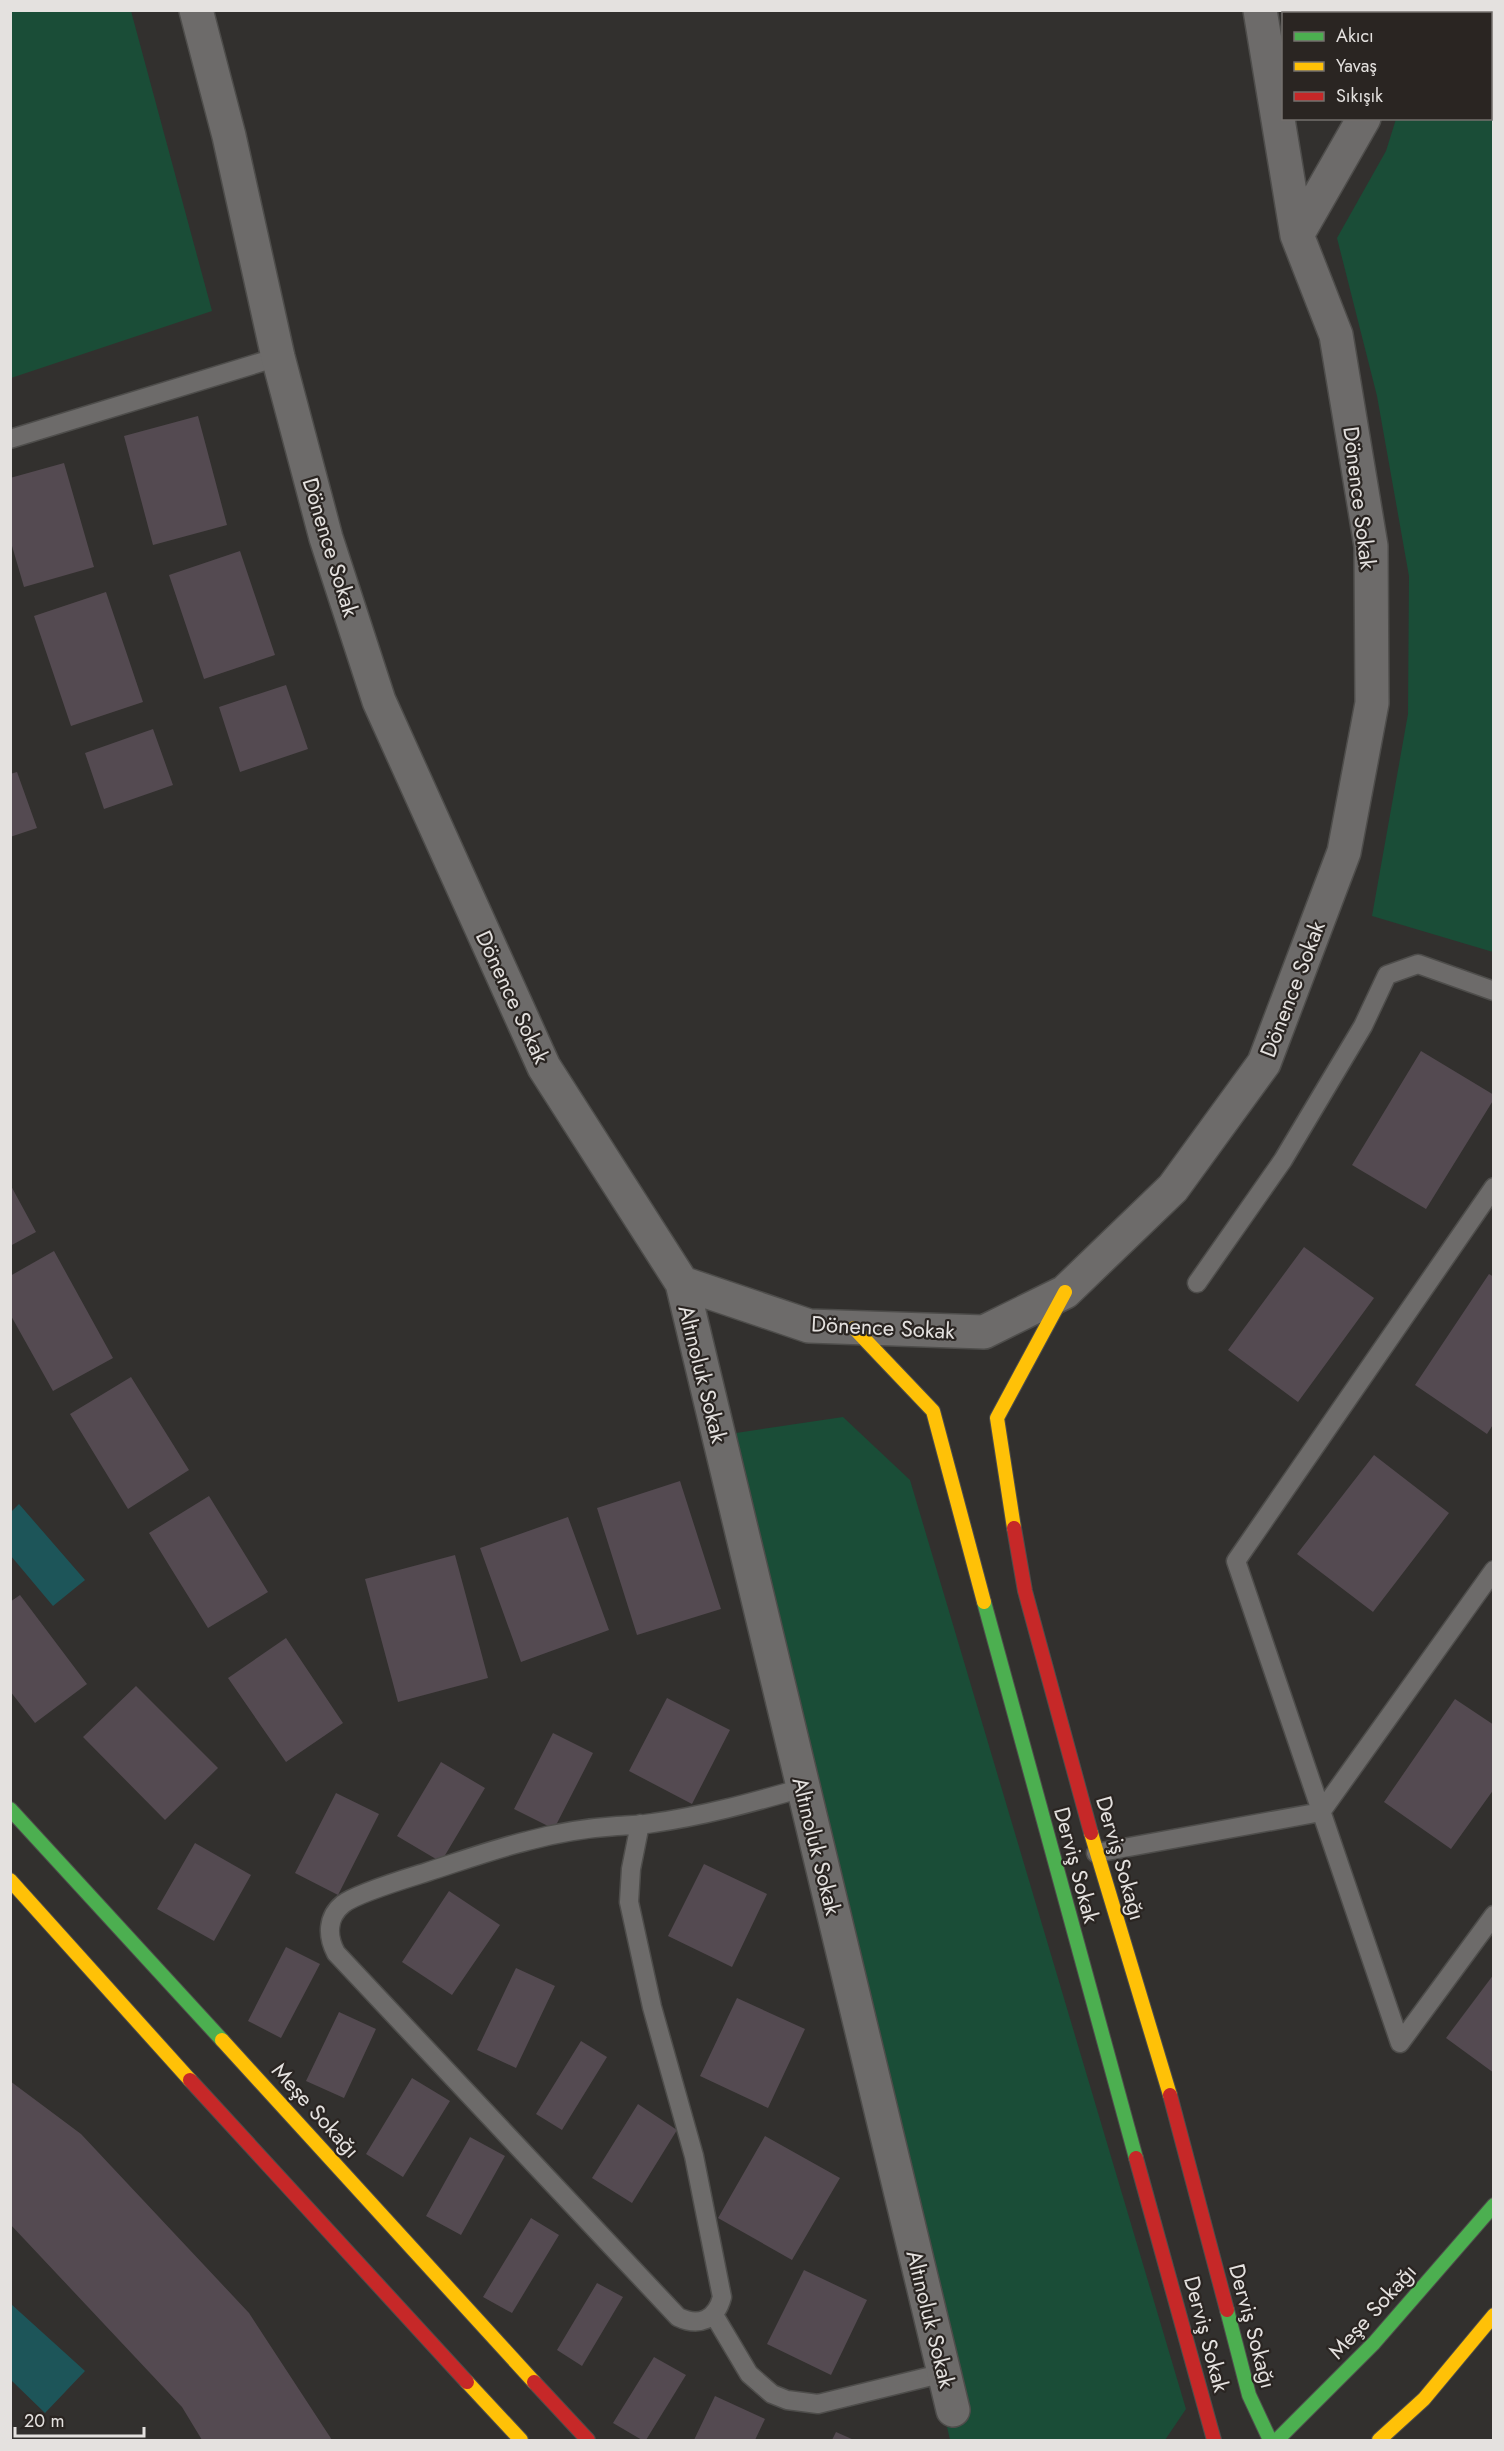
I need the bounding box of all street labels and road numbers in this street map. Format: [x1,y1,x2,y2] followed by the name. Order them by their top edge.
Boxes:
[1335,425,1385,572] street label: Dönence Sokak
[295,474,367,621] street label: Dönence Sokak
[1251,916,1333,1062] street label: Dönence Sokak
[468,925,558,1069] street label: Dönence Sokak
[670,1302,736,1447] street label: Altınoluk Sokak
[810,1307,956,1347] street label: Dönence Sokak
[784,1774,850,1919] street label: Altınoluk Sokak
[1088,1792,1154,1924] street label: Derviş Sokağı
[1046,1803,1108,1927] street label: Derviş Sokak
[264,2055,368,2165] street label: Meşe Sokağı
[898,2247,964,2392] street label: Altınoluk Sokak
[1320,2256,1424,2366] street label: Meşe Sokağı
[1221,2260,1285,2392] street label: Derviş Sokağı
[1176,2272,1238,2396] street label: Derviş Sokak

